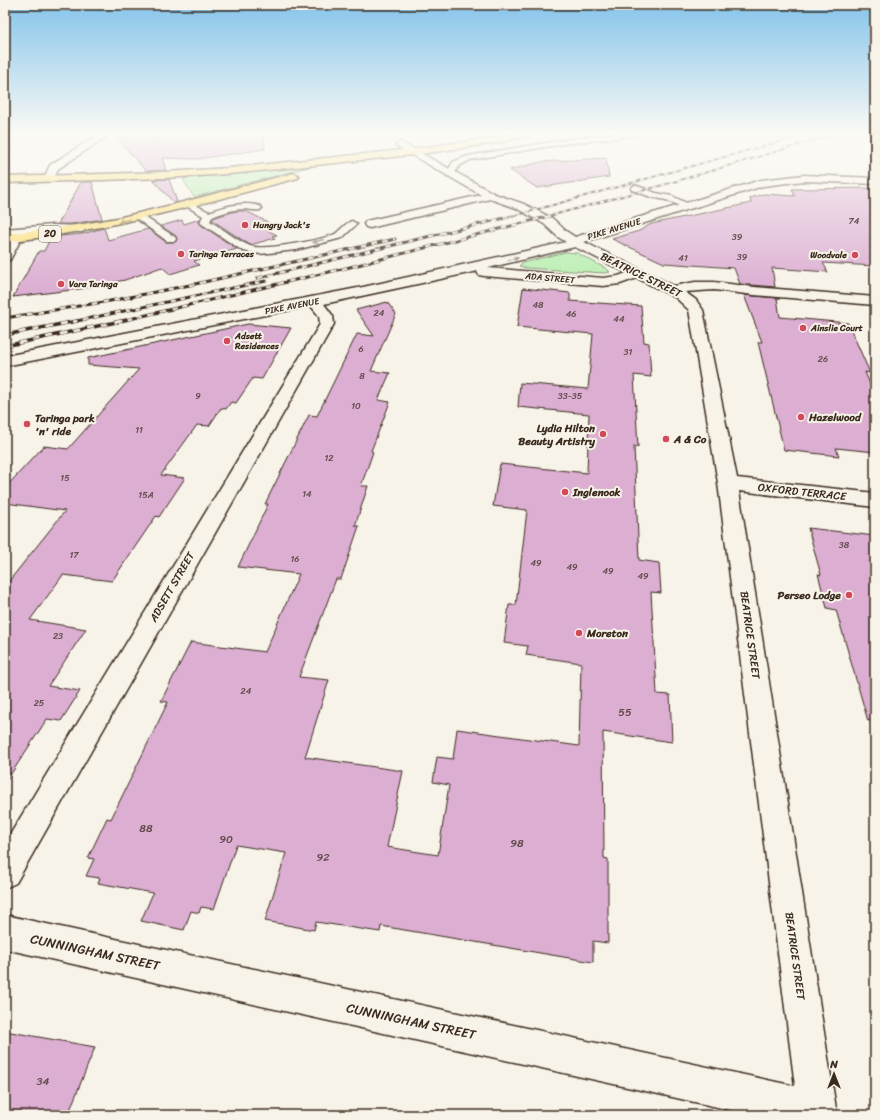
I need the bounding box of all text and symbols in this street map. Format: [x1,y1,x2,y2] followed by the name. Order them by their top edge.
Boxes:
[585,213,644,245] street label: PIKE AVENUE
[849,213,860,229] house number: 74
[252,217,311,233] place label: Hungry Jack's
[118,218,130,224] one-way arrow
[240,220,250,230] marker: Hungry Jack's
[39,226,61,242] road number: 20
[732,229,743,245] house number: 39
[312,238,324,244] one-way arrow
[189,246,255,262] place label: Taringa Terraces
[597,247,686,303] street label: BEATRICE STREET
[810,247,847,263] place label: Woodvale
[176,249,186,259] marker: Taringa Terraces
[737,249,748,265] house number: 39
[678,250,688,266] house number: 41
[850,250,860,260] marker: Woodvale
[507,256,519,262] one-way arrow
[523,268,577,288] street label: ADA STREET
[69,276,118,292] place label: Vara Taringa
[56,279,66,289] marker: Vara Taringa
[263,293,322,319] street label: PIKE AVENUE
[532,297,544,313] house number: 48
[374,305,385,321] house number: 24
[566,306,576,322] house number: 46
[613,311,625,327] house number: 44
[810,320,863,336] place label: Ainslie Court
[798,323,808,333] marker: Ainslie Court
[234,328,280,354] place label: Adsett Residences
[222,336,232,346] marker: Adsett Residences
[358,341,364,357] house number: 6
[624,344,633,360] house number: 31
[818,351,828,367] house number: 26
[359,368,365,384] house number: 8
[195,388,201,404] house number: 9
[558,388,583,404] house number: 33-35
[351,398,361,414] house number: 10
[808,408,862,427] place label: Hazelwood
[35,409,95,441] place label: Taringa park 'n' ride
[796,412,806,422] marker: Hazelwood
[22,419,32,429] marker: Taringa park 'n' ride
[518,419,595,451] place label: Lydia Hilton Beauty Artistry
[135,422,143,438] house number: 11
[598,429,608,439] marker: Lydia Hilton Beauty Artistry
[673,430,707,449] place label: A & Co
[661,434,671,444] marker: A & Co
[324,450,334,466] house number: 12
[60,470,70,486] house number: 15
[757,478,848,506] street label: OXFORD TERRACE
[572,483,621,502] place label: Inglenook
[302,486,312,502] house number: 14
[138,487,154,503] house number: 15A
[560,487,570,497] marker: Inglenook
[839,537,850,553] house number: 38
[69,547,79,563] house number: 17
[144,547,200,627] street label: ADSETT STREET
[291,551,299,567] house number: 16
[530,555,542,571] house number: 49
[566,559,578,575] house number: 49
[602,563,614,579] house number: 49
[637,568,649,584] house number: 49
[777,586,841,605] place label: Perseo Lodge
[734,590,766,681] street label: BEATRICE STREET
[844,590,854,600] marker: Perseo Lodge
[586,624,628,643] place label: Moreton
[53,628,63,644] house number: 23
[574,628,584,638] marker: Moreton
[241,683,252,699] house number: 24
[34,695,45,711] house number: 25
[618,703,632,722] house number: 55
[139,819,153,838] house number: 88
[219,830,233,849] house number: 90
[510,834,524,853] house number: 98
[316,848,330,867] house number: 92
[779,911,811,1002] street label: BEATRICE STREET
[28,927,163,977] street label: CUNNINGHAM STREET
[344,996,479,1046] street label: CUNNINGHAM STREET
[814,1054,854,1094] north arrow
[829,1055,838,1074] text: N
[37,1072,50,1091] house number: 34

